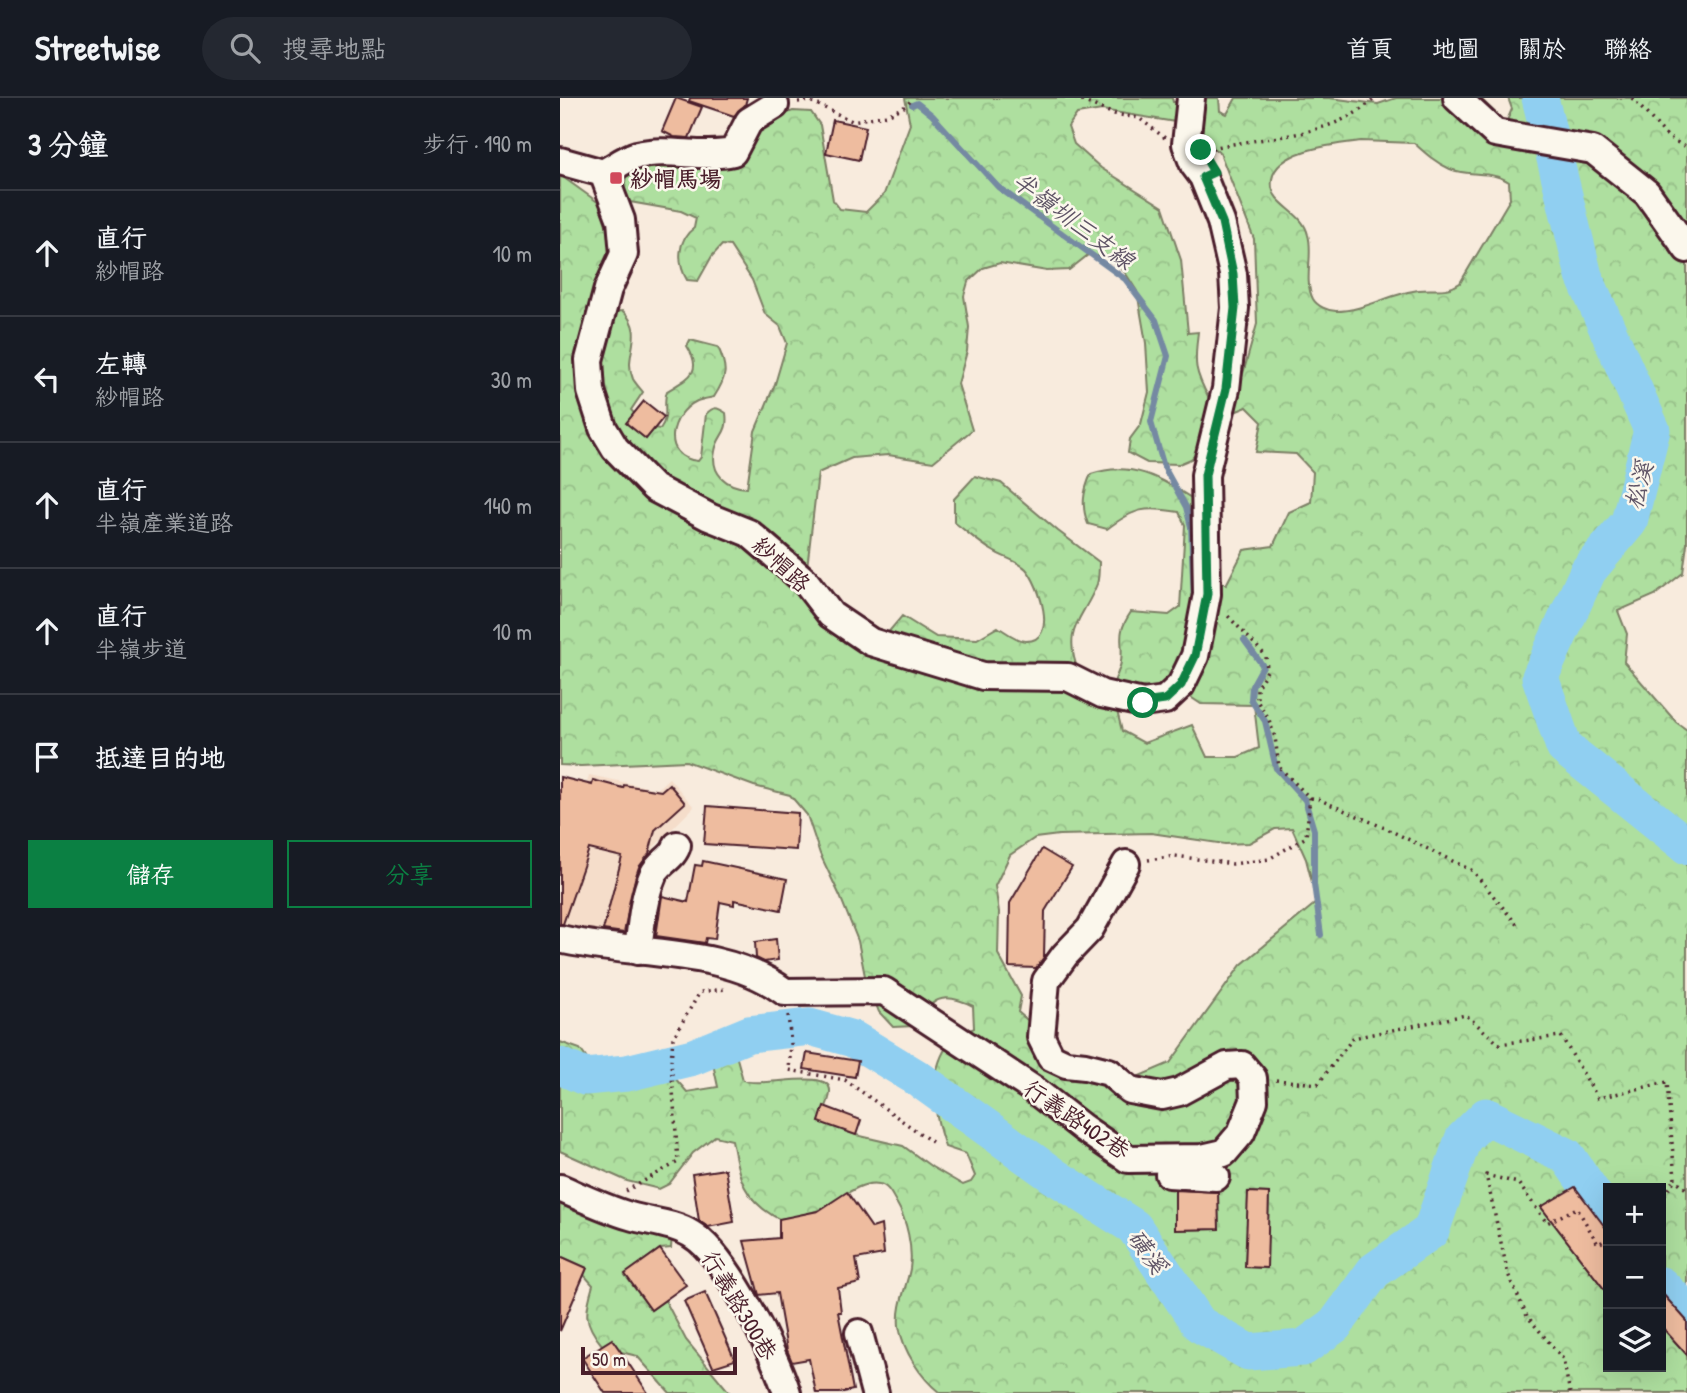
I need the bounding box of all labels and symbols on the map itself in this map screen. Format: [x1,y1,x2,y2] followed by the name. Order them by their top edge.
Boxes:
[1185,134,1216,165] route end
[630,163,722,194] place label: 紗帽馬場
[1007,164,1143,277] water label: 半嶺圳三支線
[608,170,624,186] marker: 紗帽馬場
[1616,456,1660,512] water label: 松溪
[746,529,818,599] street label: 紗帽路
[1127,687,1158,718] route start
[1018,1072,1137,1166] street label: 行義路402巷
[1121,1222,1176,1281] water label: 磺溪
[695,1244,785,1367] street label: 行義路300巷
[581,1344,737,1376] scale bar

